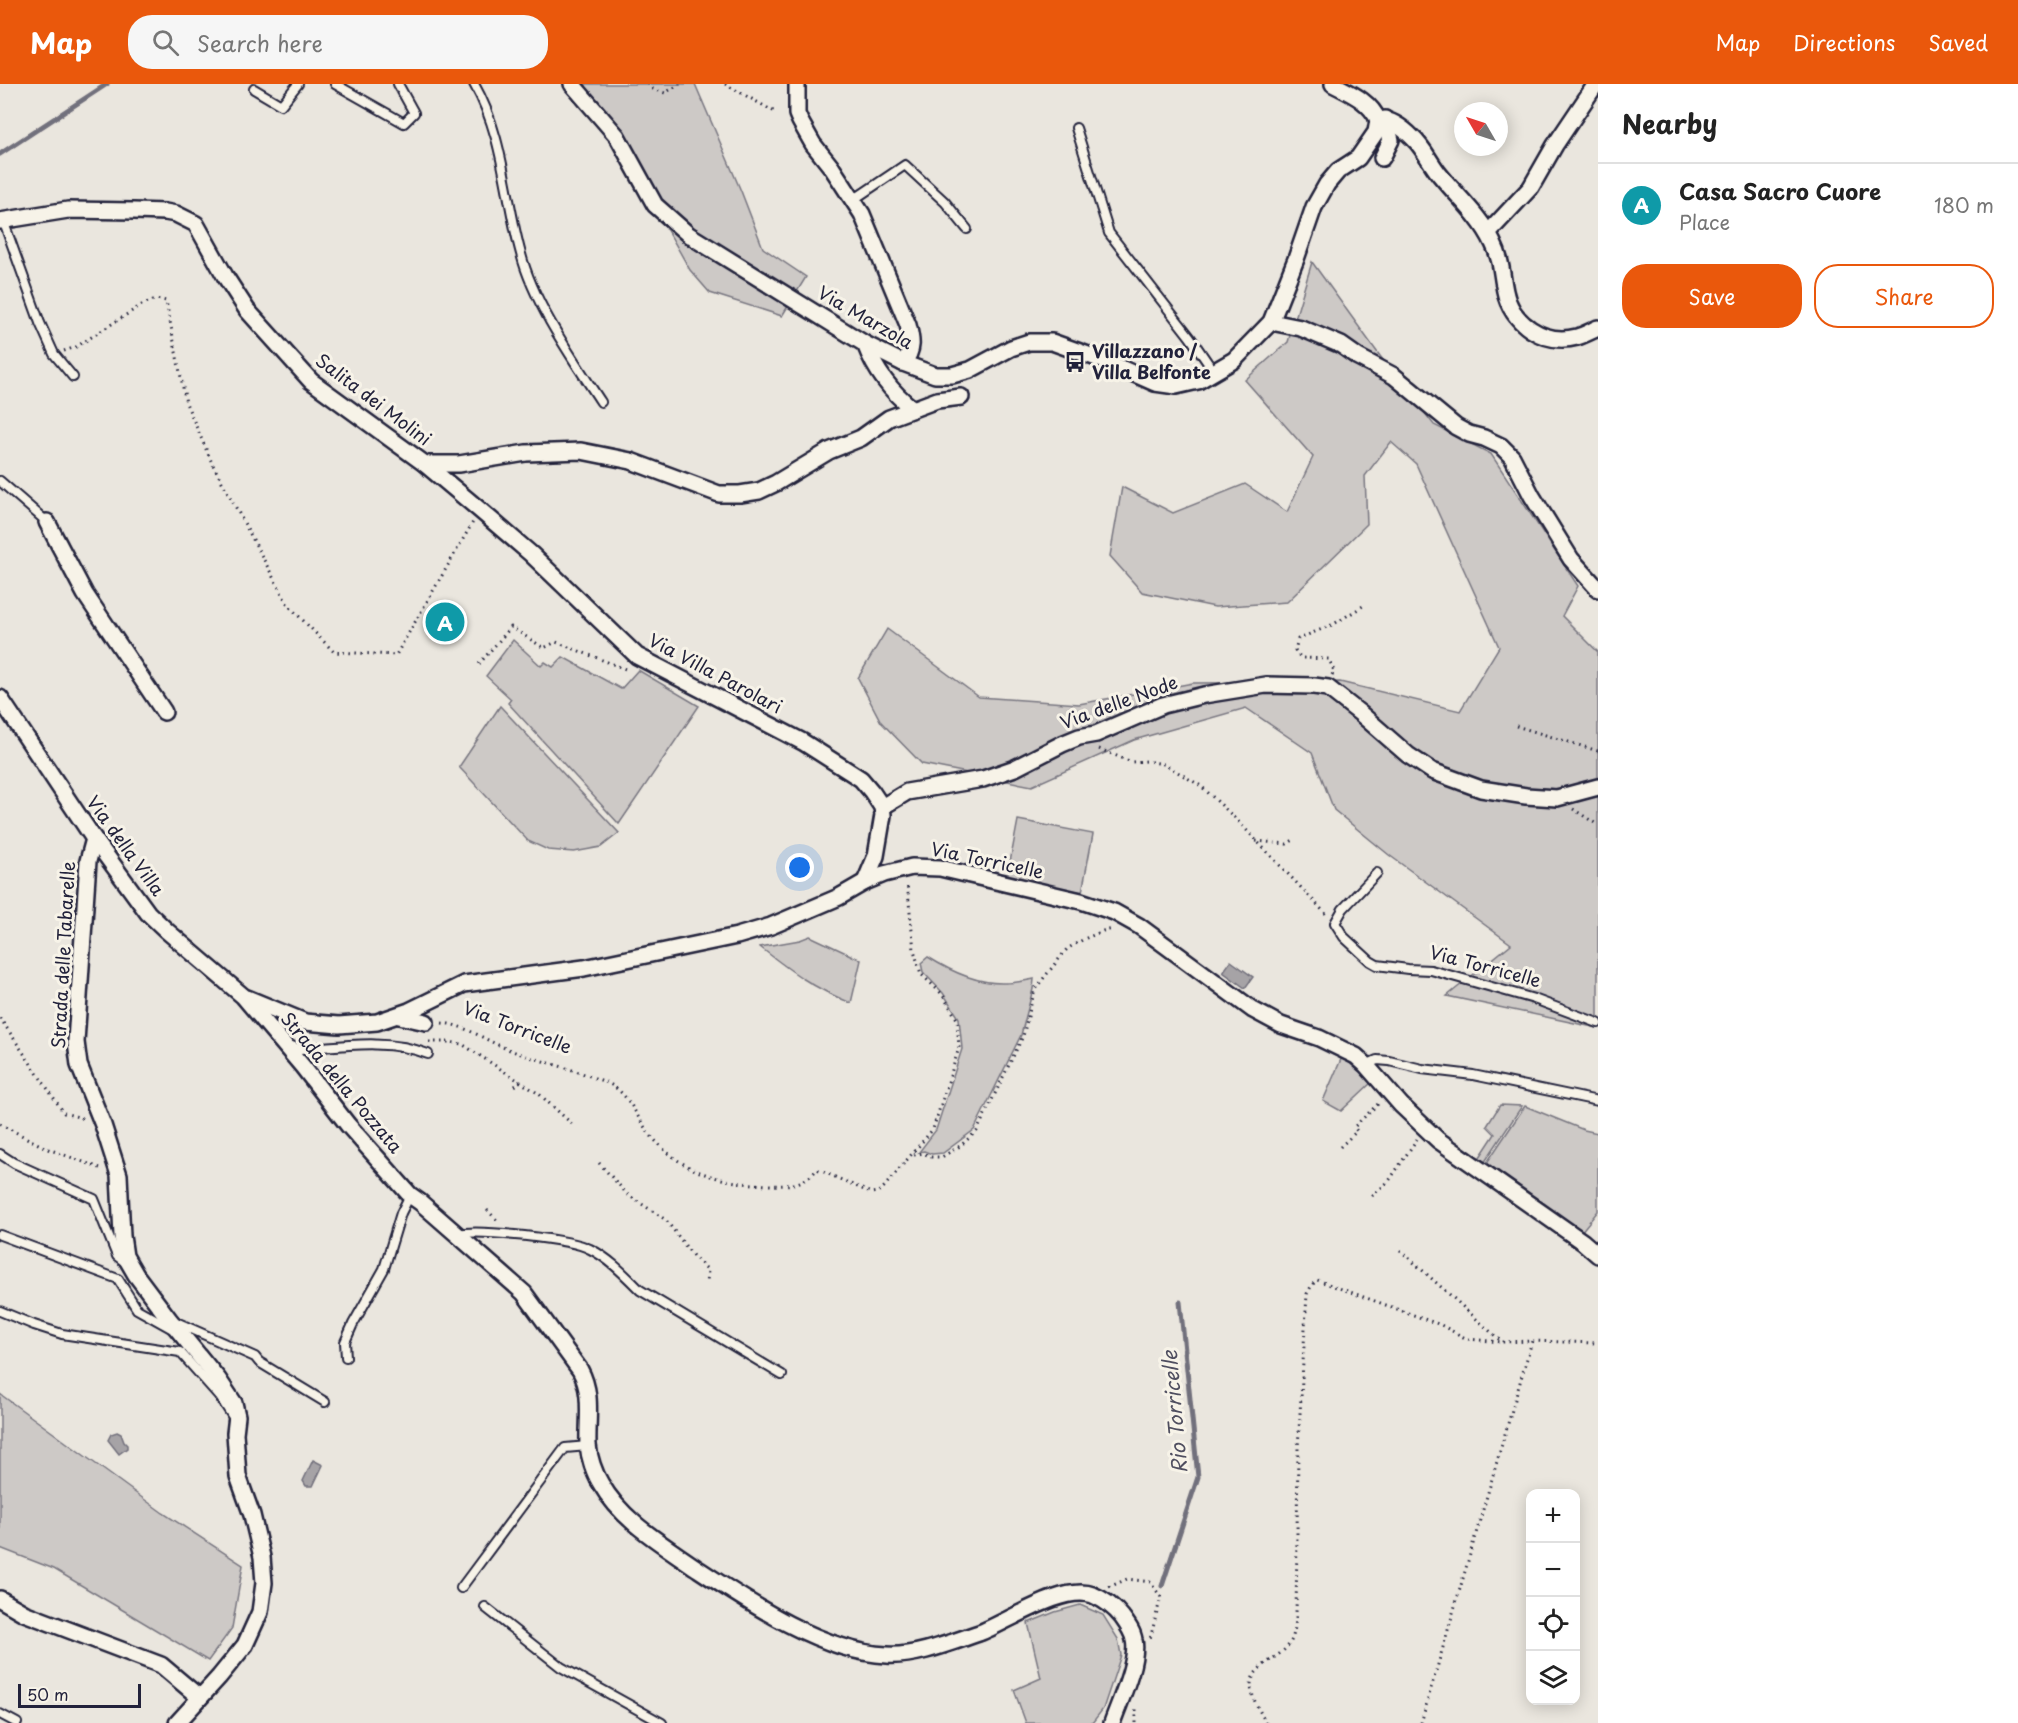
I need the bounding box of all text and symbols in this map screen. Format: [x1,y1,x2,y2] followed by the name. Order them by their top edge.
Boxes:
[128,15,548,69] search box
[30,21,92,64] text: Map
[149,26,182,59] icon: search
[197,26,323,59] text: Search here
[1715,26,1760,58] text: Map
[1793,26,1895,58] text: Directions
[1928,26,1988,58] text: Saved
[1454,102,1508,156] north arrow
[1622,104,1717,143] text: Nearby
[1679,174,1881,207] text: Casa Sacro Cuore
[1634,190,1649,220] text: A
[1934,190,1994,220] text: 180 m
[1679,207,1730,237] text: Place
[1622,264,1802,328] button: Save
[1814,264,1994,328] button: Share
[813,278,919,355] street label: Via Marzola
[1092,337,1211,385] place label: Villazzano / Villa Belfonte
[310,346,437,451] street label: Salita dei Molini
[1063,350,1087,374] bus stop icon: Villazzano / Villa Belfonte
[426,600,464,644] pin: A
[644,626,787,719] street label: Via Villa Parolari
[1056,668,1181,735] street label: Via delle Node
[81,789,172,901] street label: Via della Villa
[928,834,1046,885] street label: Via Torricelle
[785,853,814,882] your location
[44,860,81,1049] street label: Strada delle Tabarelle
[1427,938,1544,993] street label: Via Torricelle
[459,993,576,1060] street label: Via Torricelle
[275,1005,410,1159] street label: Strada della Pozzata
[1154,1348,1194,1475] water label: Rio Torricelle
[1526,1489,1580,1705] map controls
[1526,1489,1580,1543] button: +
[1526,1543,1580,1597] button: −
[1526,1597,1580,1651] button: locate
[1526,1651,1580,1705] button: layers
[18,1681,141,1708] scale bar
[27,1682,68,1706] text: 50 m

